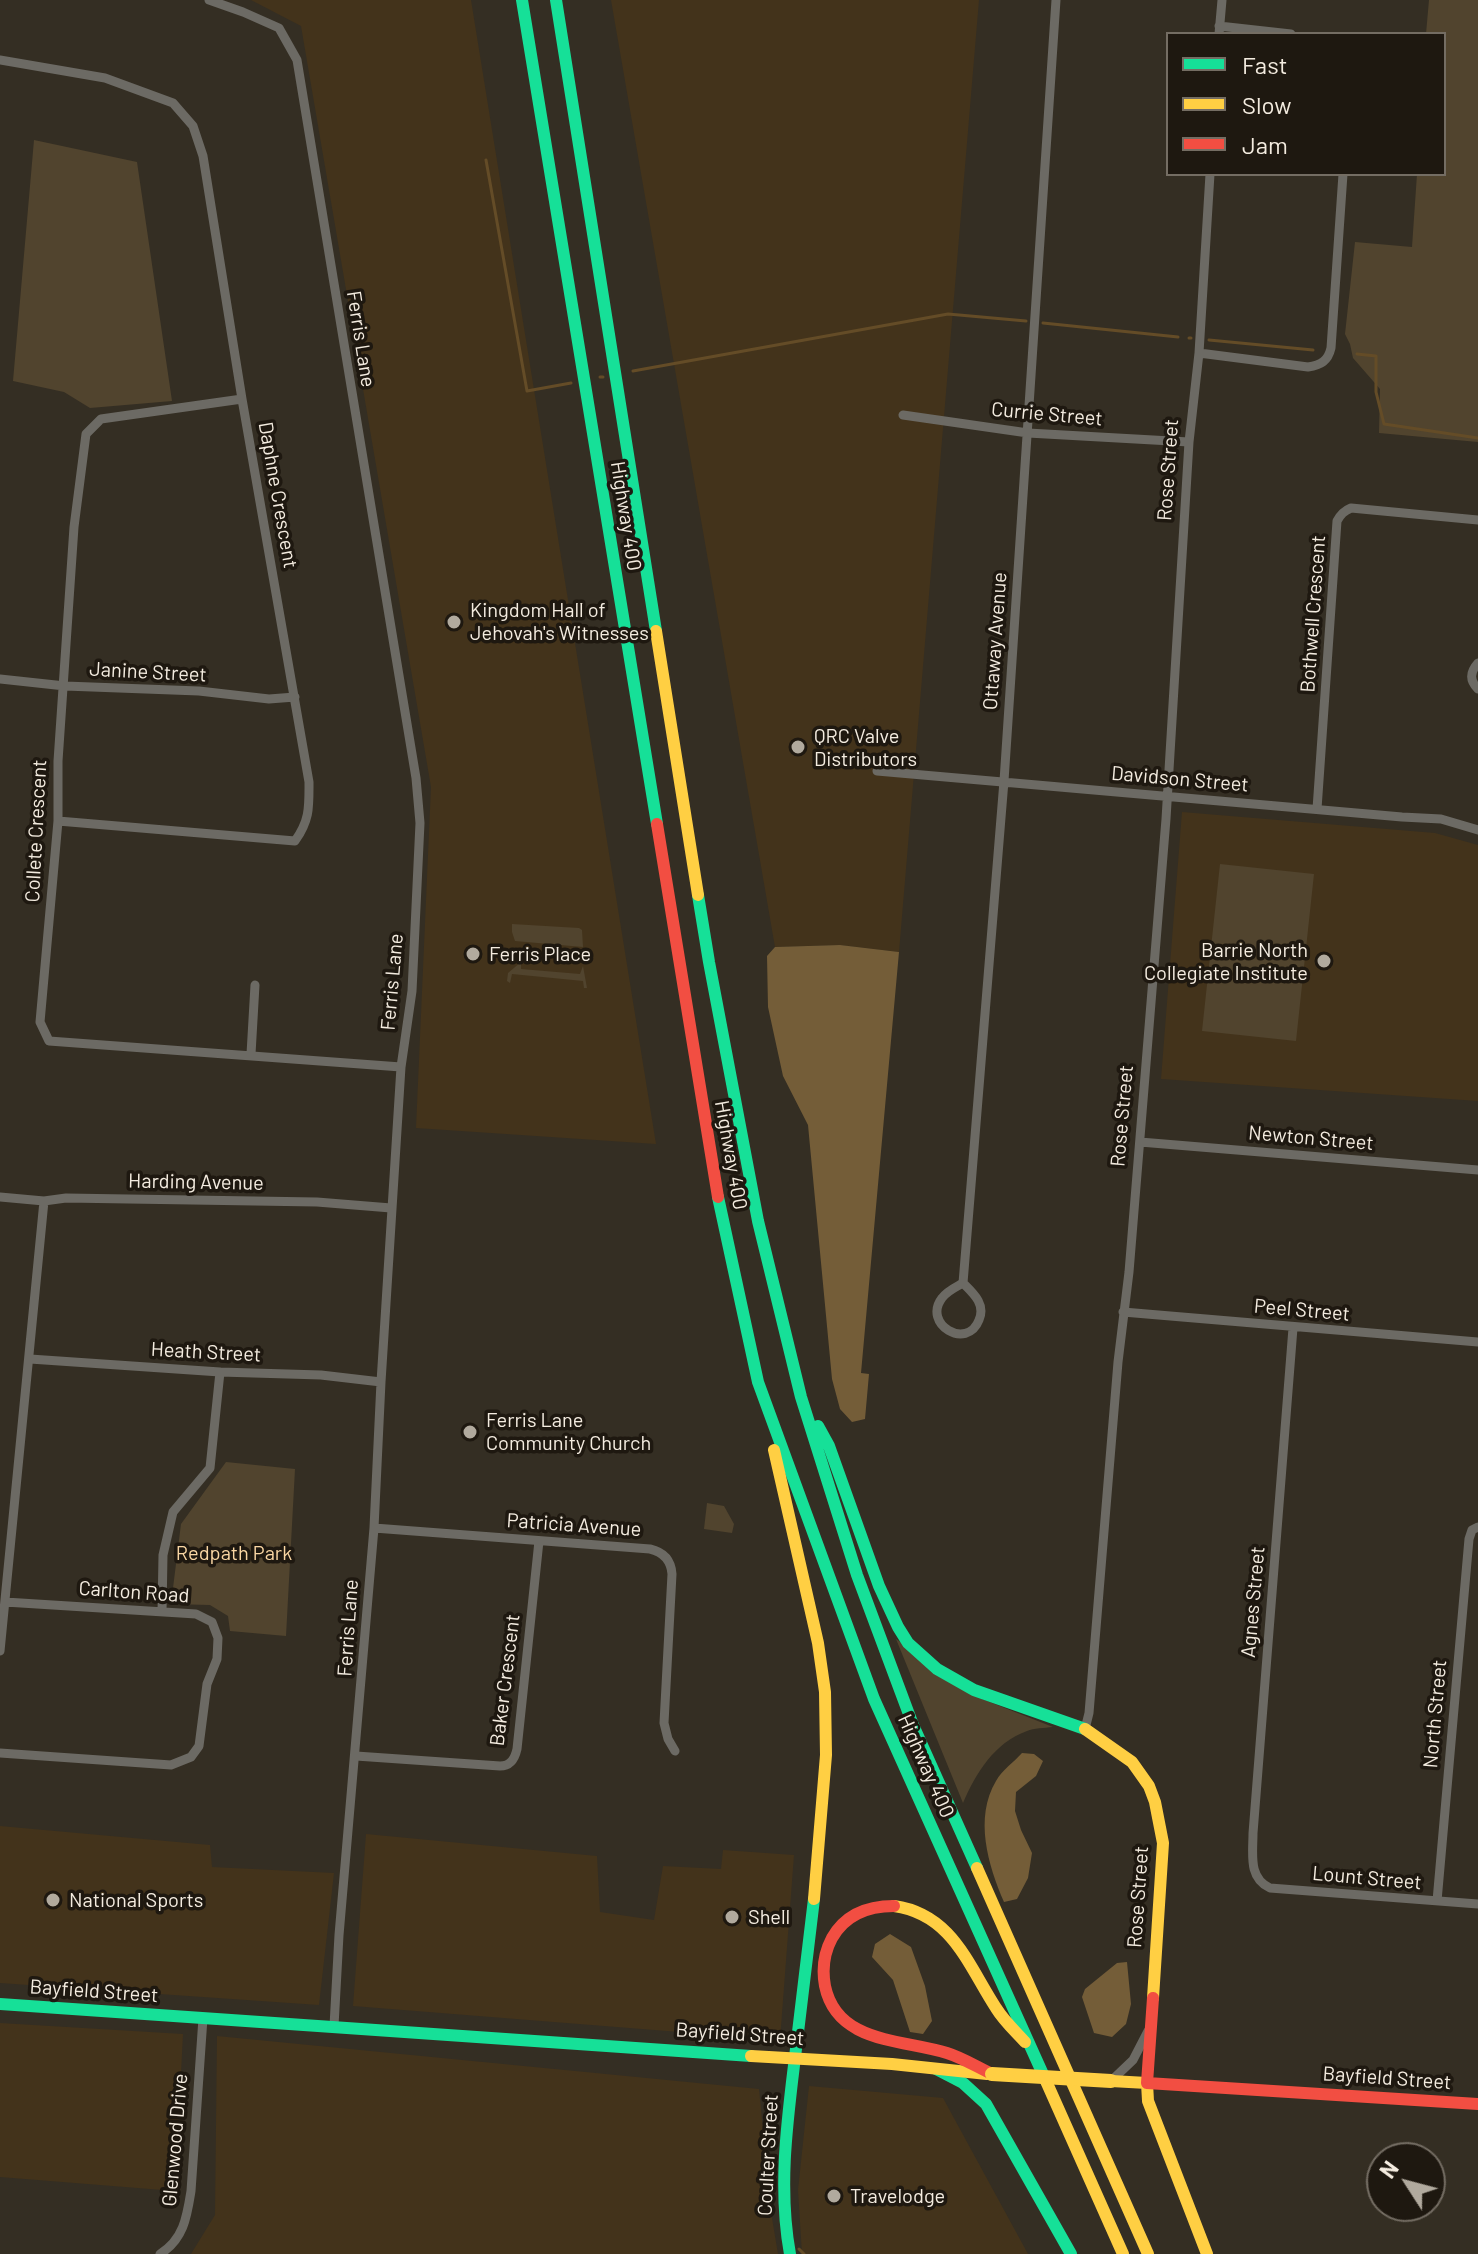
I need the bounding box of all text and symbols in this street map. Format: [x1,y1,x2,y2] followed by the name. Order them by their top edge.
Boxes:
[1166,32,1446,176] legend
[1242,50,1287,79] text: Fast
[1242,90,1291,119] text: Slow
[1242,130,1288,159] text: Jam
[342,289,380,389] street label: Ferris Lane
[990,397,1104,431] street label: Currie Street
[1152,418,1184,522] street label: Rose Street
[253,420,303,570] street label: Daphne Crescent
[605,459,647,573] street label: Highway 400
[1296,535,1330,693] street label: Bothwell Crescent
[978,571,1012,711] street label: Ottaway Avenue
[470,598,649,645] place label: Kingdom Hall of Jehovah's Witnesses
[445,613,463,631] marker: Kingdom Hall of Jehovah's Witnesses
[89,657,207,687] street label: Janine Street
[814,724,917,771] place label: QRC Valve Distributors
[789,738,807,756] marker: QRC Valve Distributors
[20,759,52,903] street label: Collete Crescent
[1110,761,1250,797] street label: Davidson Street
[376,932,408,1032] street label: Ferris Lane
[1144,938,1308,985] place label: Barrie North Collegiate Institute
[489,942,591,966] place label: Ferris Place
[464,945,482,963] marker: Ferris Place
[1315,952,1333,970] marker: Barrie North Collegiate Institute
[1106,1064,1138,1168] street label: Rose Street
[710,1098,752,1212] street label: Highway 400
[1247,1121,1375,1155] street label: Newton Street
[128,1169,264,1195] street label: Harding Avenue
[1253,1294,1351,1326] street label: Peel Street
[150,1337,262,1367] street label: Heath Street
[486,1408,651,1455] place label: Ferris Lane Community Church
[461,1423,479,1441] marker: Ferris Lane Community Church
[506,1508,642,1542] street label: Patricia Avenue
[176,1541,292,1565] park label: Redpath Park
[1236,1545,1270,1659] street label: Agnes Street
[78,1576,190,1608] street label: Carlton Road
[333,1579,363,1677] street label: Ferris Lane
[485,1613,525,1747] street label: Baker Crescent
[1418,1659,1452,1769] street label: North Street
[893,1711,959,1821] street label: Highway 400
[1122,1845,1154,1949] street label: Rose Street
[1311,1861,1423,1895] street label: Lount Street
[69,1888,203,1912] place label: National Sports
[44,1891,62,1909] marker: National Sports
[748,1905,790,1929] place label: Shell
[723,1908,741,1926] marker: Shell
[29,1975,159,2007] street label: Bayfield Street
[675,2018,805,2050] street label: Bayfield Street
[1322,2062,1452,2094] street label: Bayfield Street
[157,2072,193,2208] street label: Glenwood Drive
[753,2094,783,2216] street label: Coulter Street
[1366,2142,1446,2222] north arrow
[1373,2156,1403,2183] text: N
[850,2184,945,2208] place label: Travelodge
[825,2187,843,2205] marker: Travelodge

